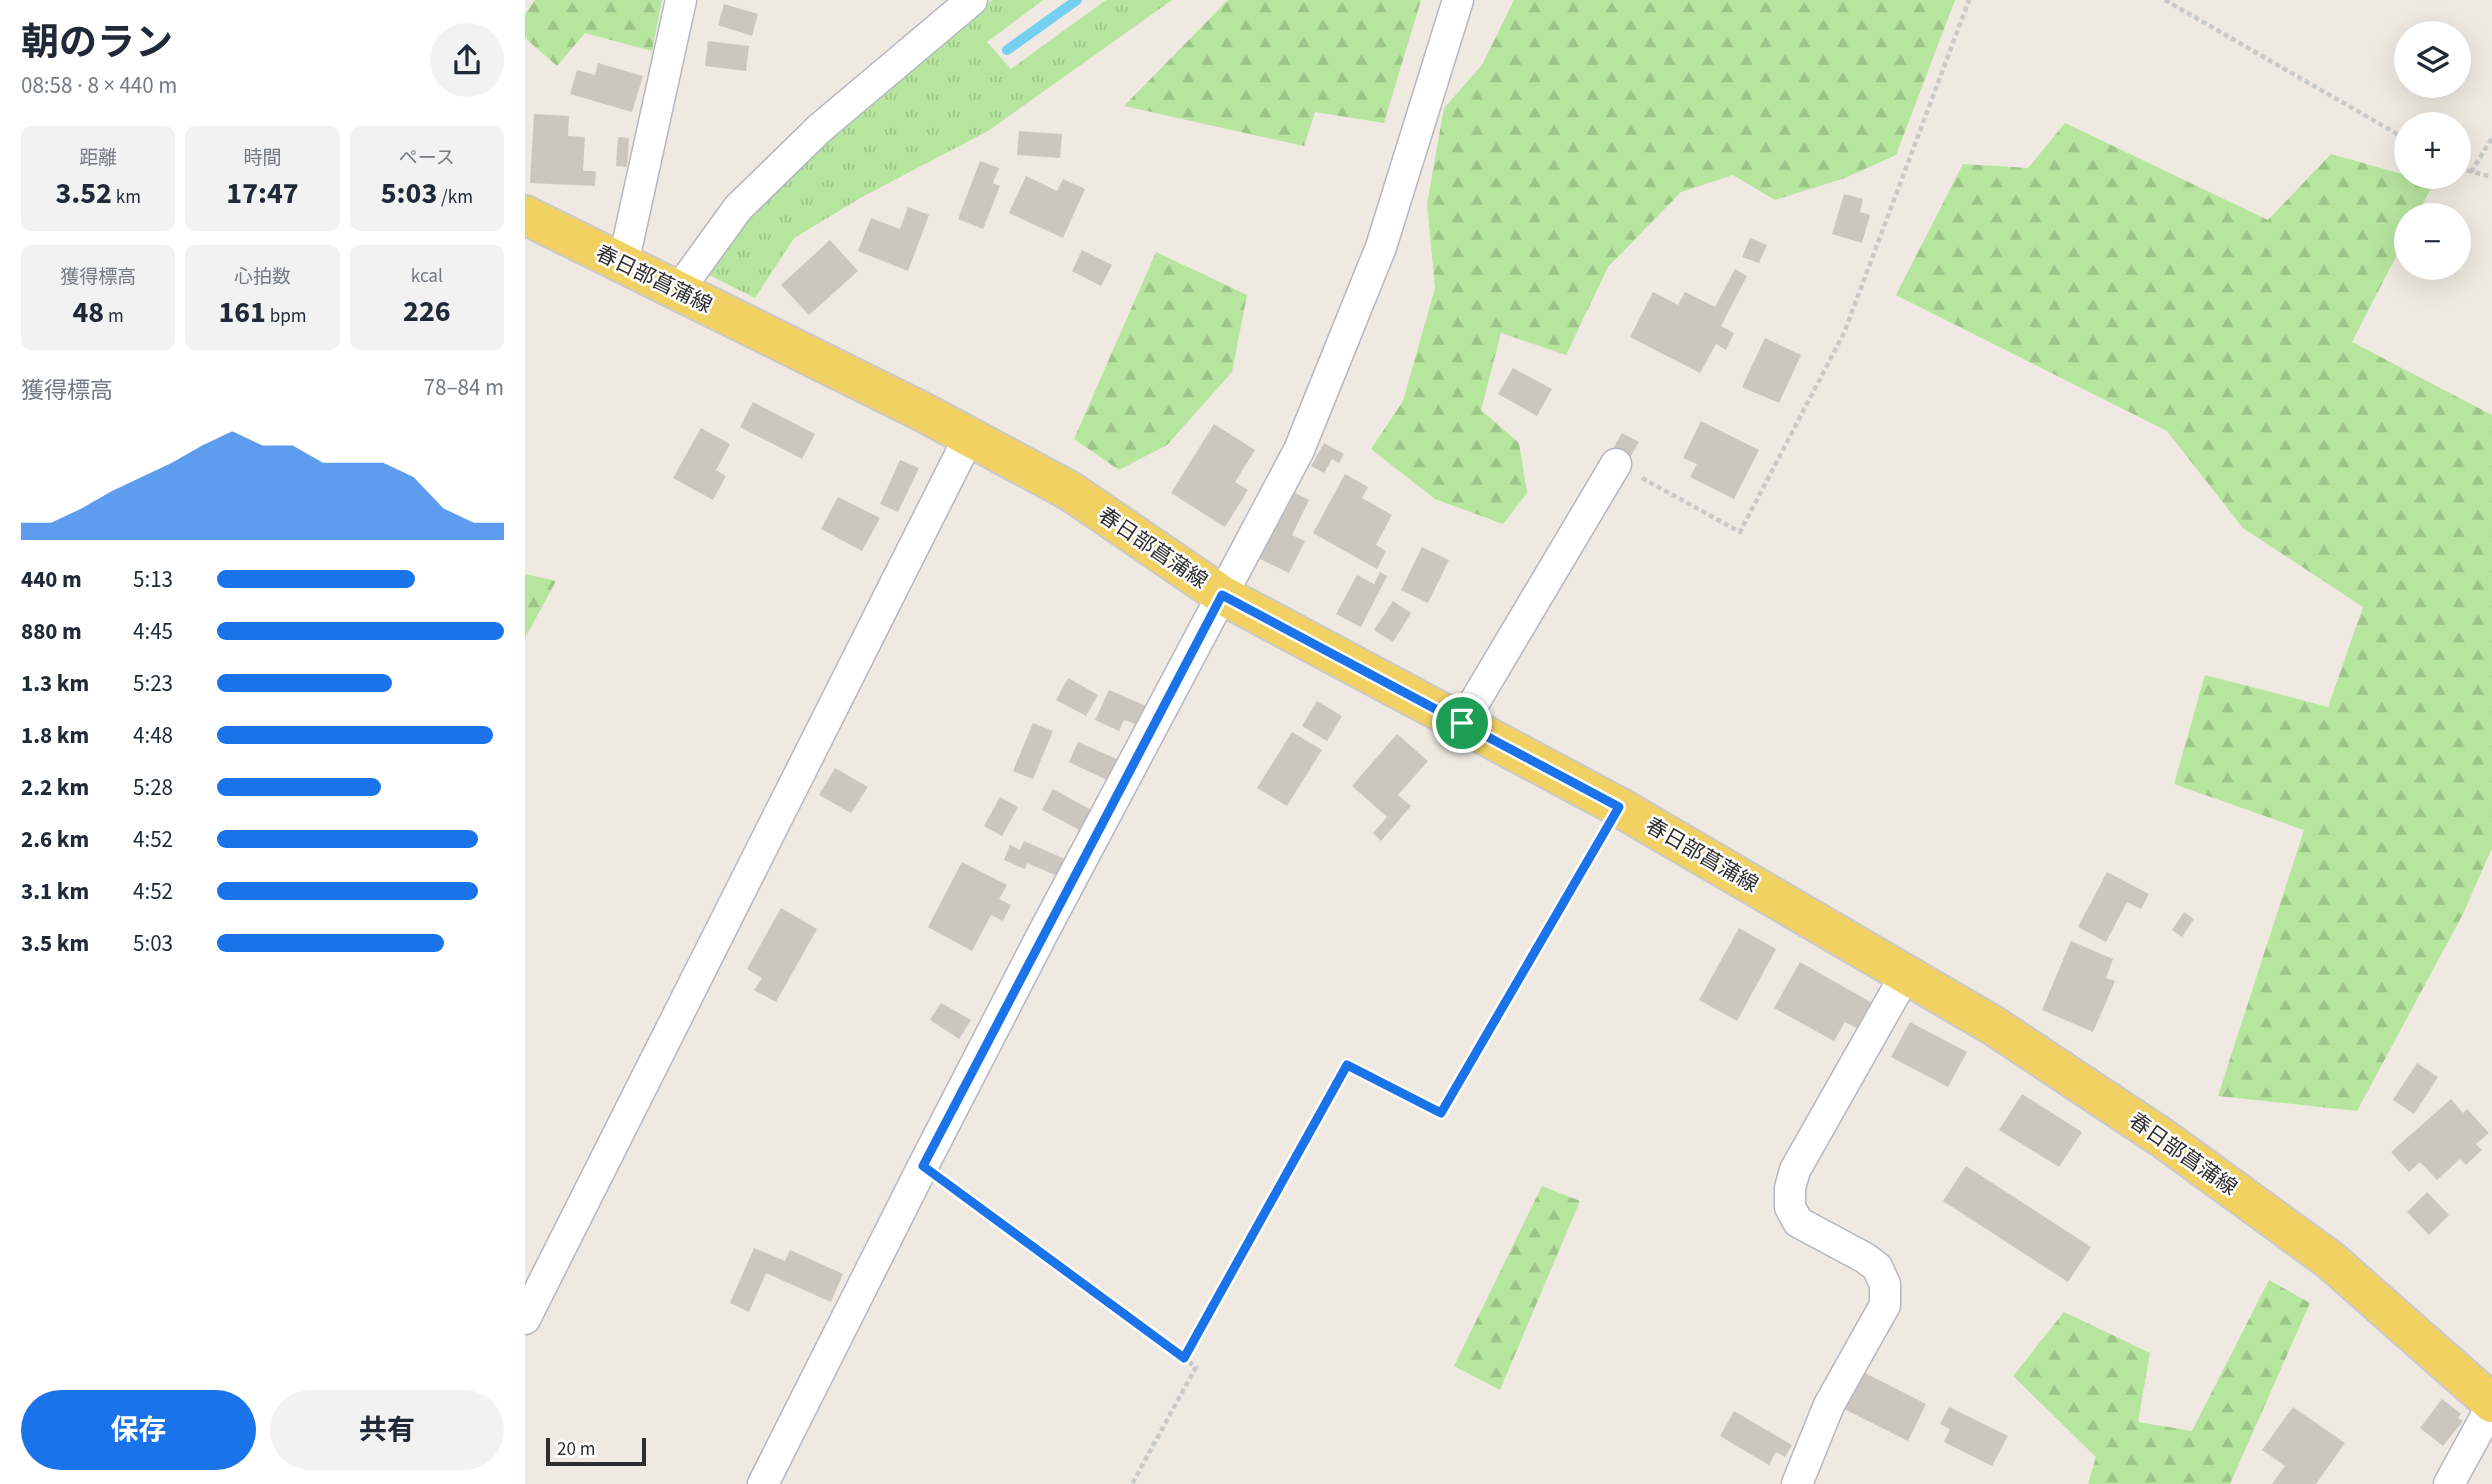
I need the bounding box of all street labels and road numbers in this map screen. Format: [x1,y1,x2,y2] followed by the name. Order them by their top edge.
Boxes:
[591,238,717,320] street label: 春日部菖蒲線
[1092,500,1214,596] street label: 春日部菖蒲線
[1640,811,1764,899] street label: 春日部菖蒲線
[2123,1106,2243,1202] street label: 春日部菖蒲線

